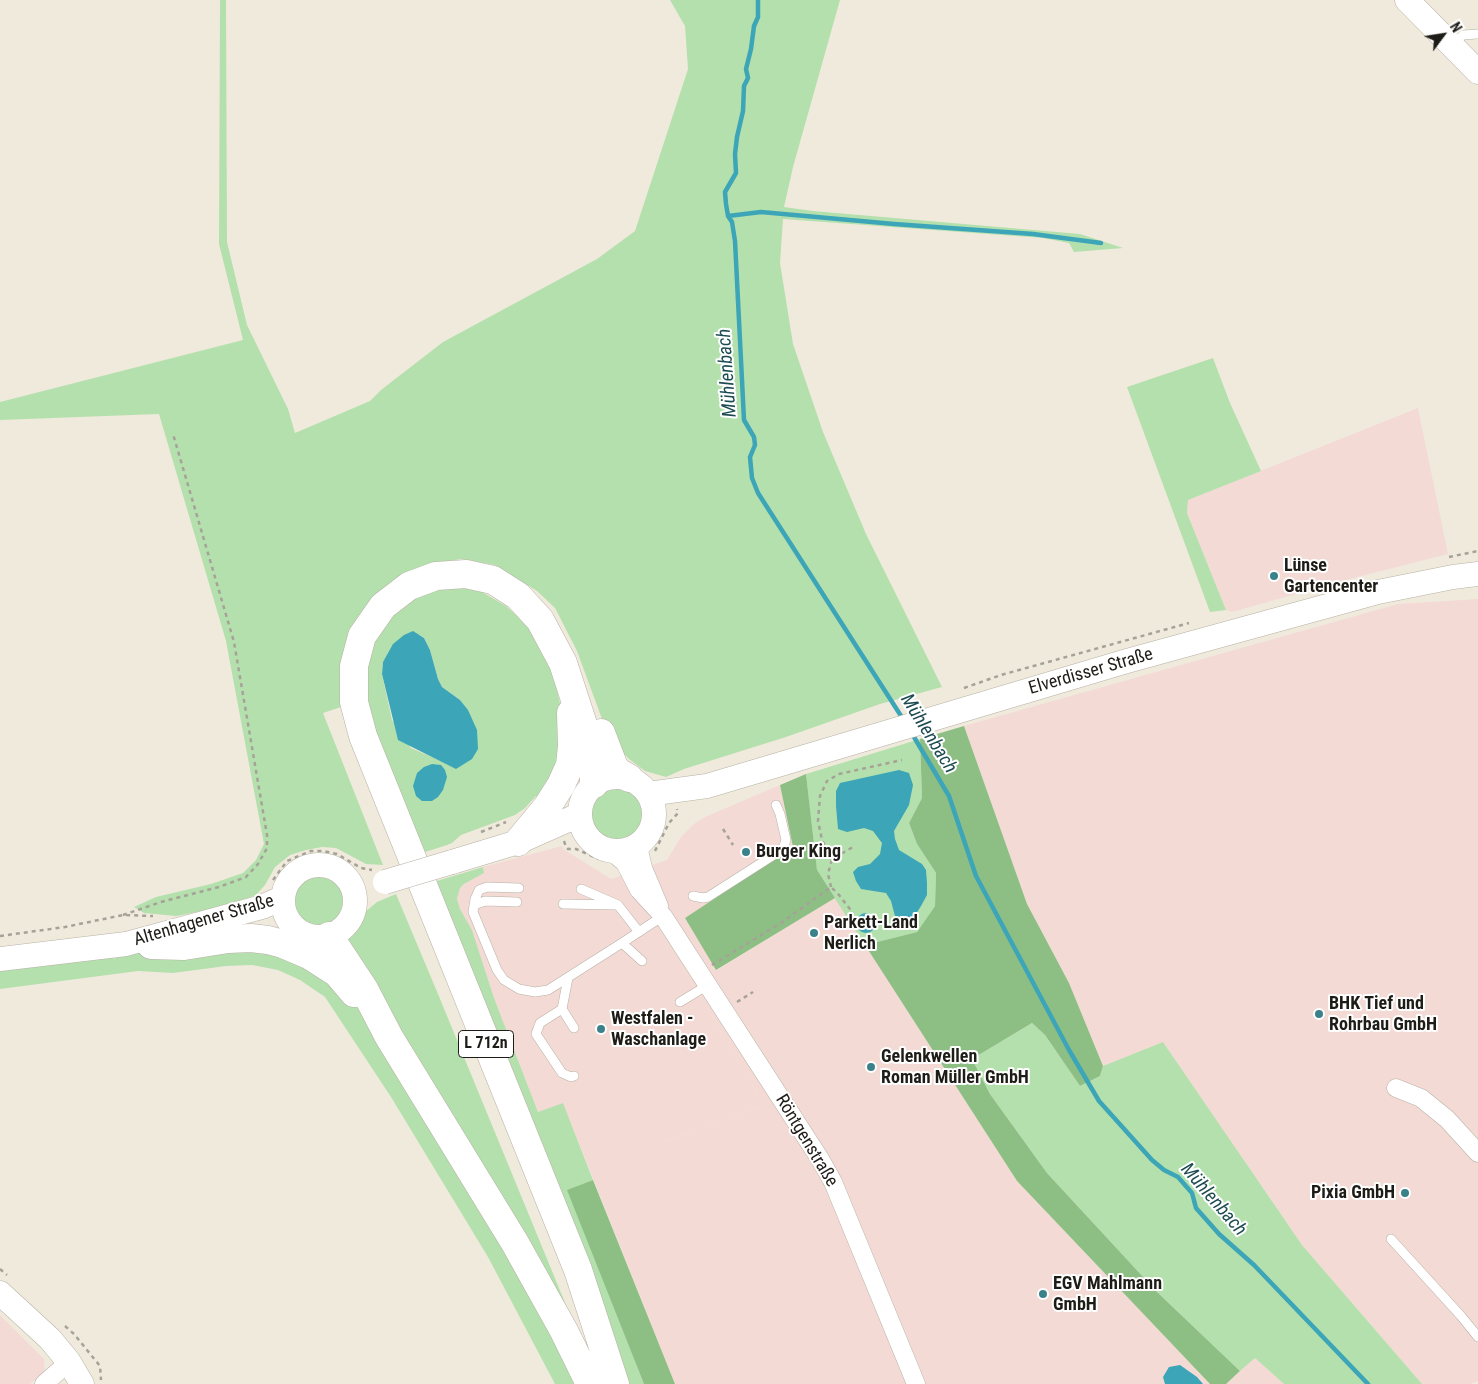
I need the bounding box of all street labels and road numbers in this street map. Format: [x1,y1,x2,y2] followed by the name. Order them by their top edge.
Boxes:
[1026,644,1156,700] street label: Elverdisser Straße
[132,891,276,951] street label: Altenhagener Straße
[458,1030,514,1058] road number: L 712n
[770,1091,842,1191] street label: Röntgenstraße

